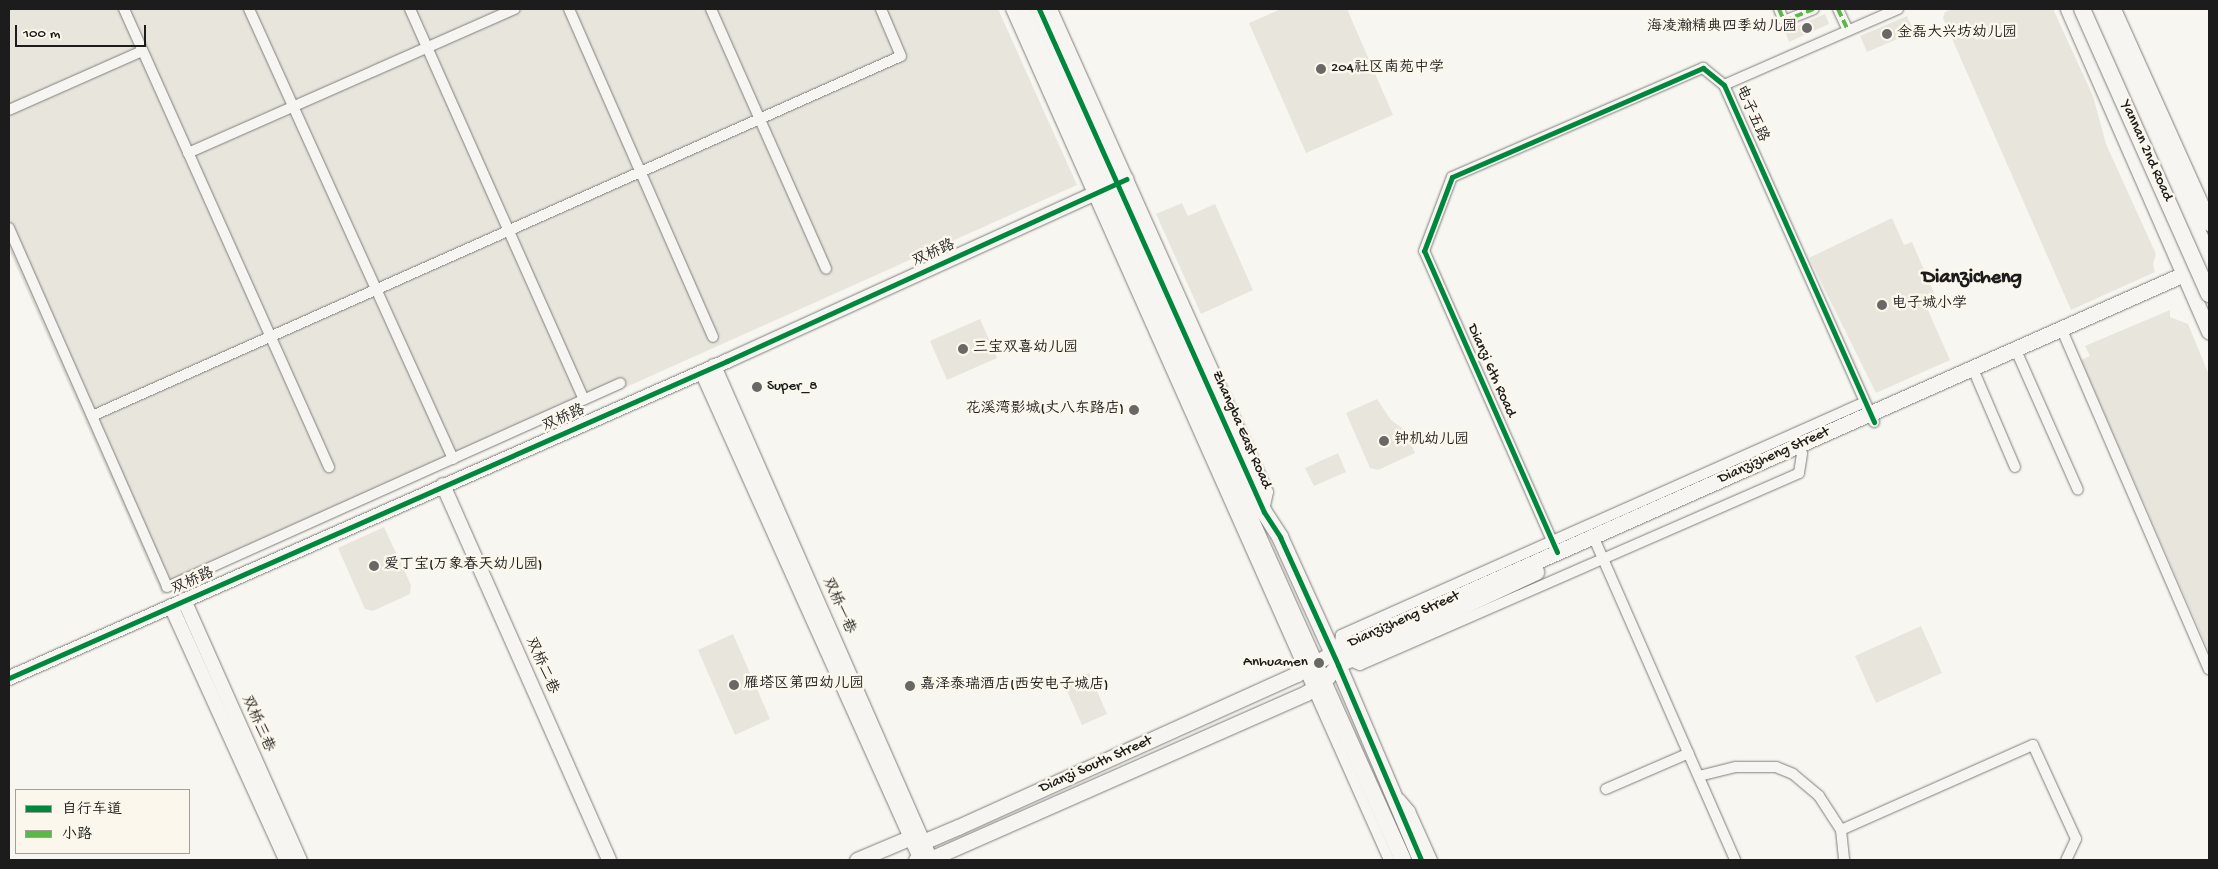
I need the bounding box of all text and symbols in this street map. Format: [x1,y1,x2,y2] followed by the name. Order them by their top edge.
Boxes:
[18,15,149,47] scale bar
[1647,19,1797,37] place label: 海凌瀚精典四季幼儿园
[1801,22,1813,34] marker: 海凌瀚精典四季幼儿园
[23,25,60,43] text: 100 m
[1897,25,2017,43] place label: 金磊大兴坊幼儿园
[1881,28,1893,40] marker: 金磊大兴坊幼儿园
[1331,60,1444,78] place label: 204社区南苑中学
[1315,63,1327,75] marker: 204社区南苑中学
[1731,83,1771,145] street label: 电子五路
[2116,98,2176,204] street label: Yannan 2nd Road
[910,237,958,271] street label: 双桥路
[1922,266,2022,290] district label: Dianzicheng
[1892,296,1967,314] place label: 电子城小学
[1876,299,1888,311] marker: 电子城小学
[1462,322,1520,420] street label: Dianzi 6th Road
[973,340,1078,358] place label: 三宝双喜幼儿园
[957,343,969,355] marker: 三宝双喜幼儿园
[1207,368,1275,492] street label: Zhangba East Road
[767,378,817,396] place label: Super_8
[751,381,763,393] marker: Super_8
[966,401,1124,419] place label: 花溪湾影城(丈八东路店)
[540,402,588,436] street label: 双桥路
[1128,404,1140,416] marker: 花溪湾影城(丈八东路店)
[1716,423,1832,489] street label: Dianzizheng Street
[1394,432,1469,450] place label: 钟机幼儿园
[1378,435,1390,447] marker: 钟机幼儿园
[384,557,542,575] place label: 爱丁宝(万象春天幼儿园)
[368,560,380,572] marker: 爱丁宝(万象春天幼儿园)
[169,565,217,599] street label: 双桥路
[818,575,858,637] street label: 双桥一巷
[1346,587,1462,653] street label: Dianzizheng Street
[521,635,561,697] street label: 双桥二巷
[1243,654,1308,672] place label: Anhuamen
[1312,656,1326,670] marker: Anhuamen
[744,676,864,694] place label: 雁塔区第四幼儿园
[920,677,1108,695] place label: 嘉泽泰瑞酒店(西安电子城店)
[728,679,740,691] marker: 雁塔区第四幼儿园
[904,680,916,692] marker: 嘉泽泰瑞酒店(西安电子城店)
[237,693,277,755] street label: 双桥三巷
[1037,732,1155,798] street label: Dianzi South Street
[15,789,190,854] legend
[62,801,122,819] text: 自行车道
[62,826,92,844] text: 小路

